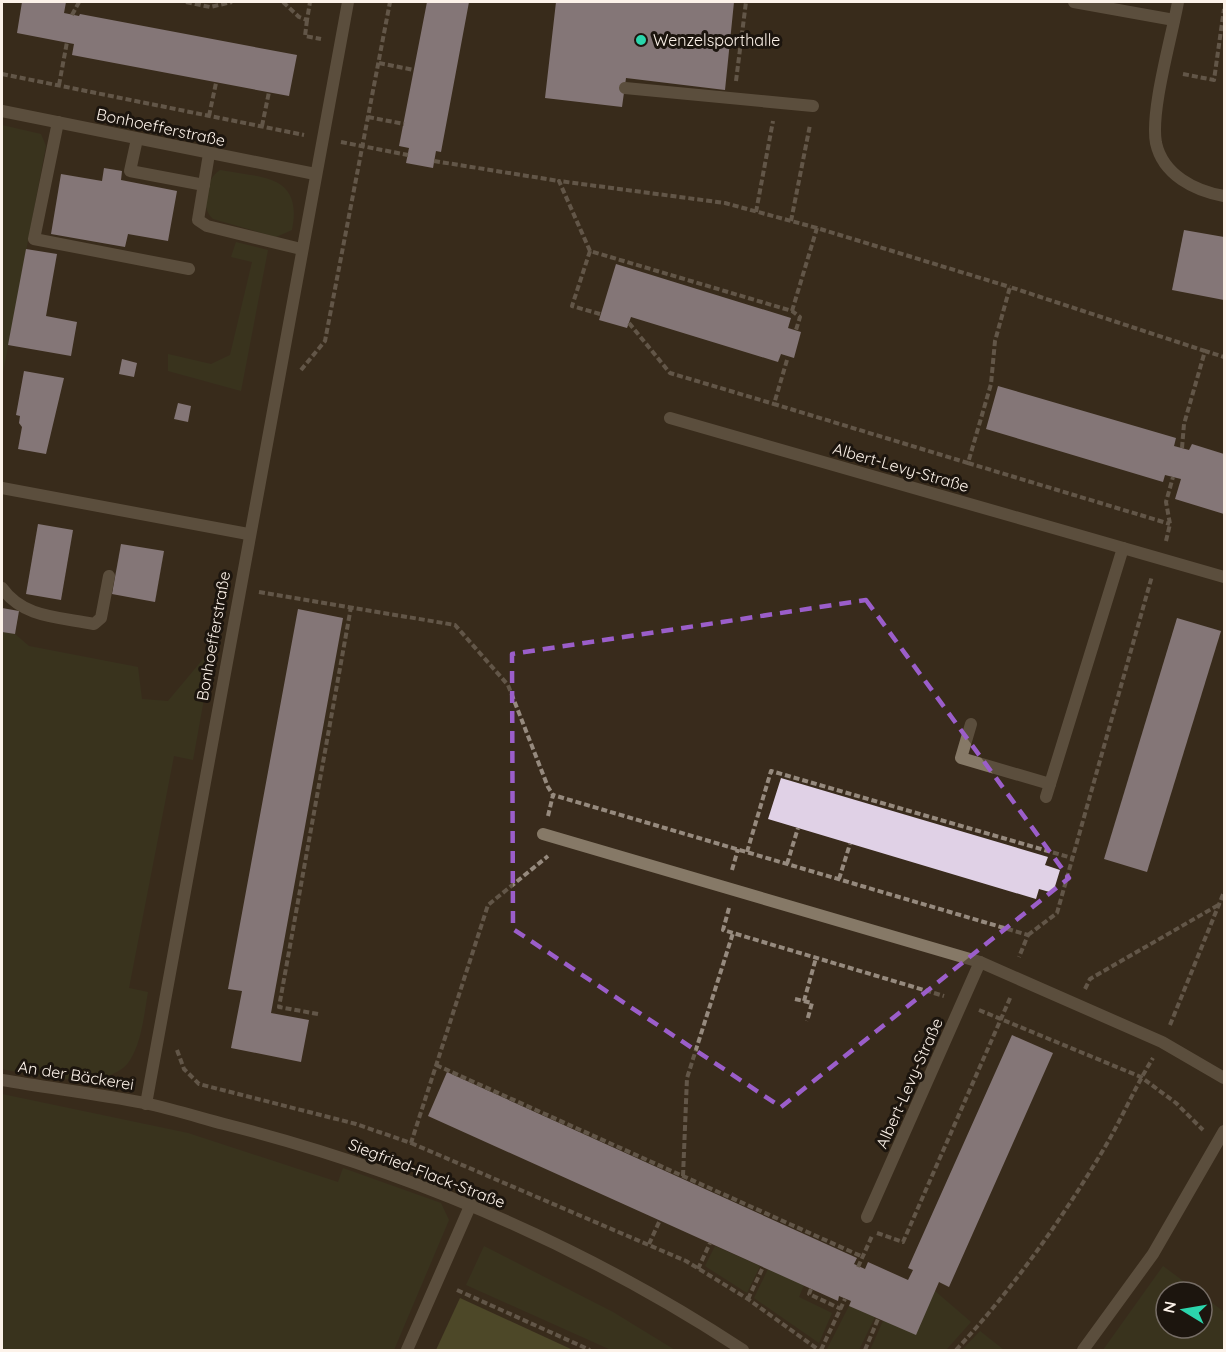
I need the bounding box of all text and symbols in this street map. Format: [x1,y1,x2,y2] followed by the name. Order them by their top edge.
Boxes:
[653,30,780,50] place label: Wenzelsporthalle
[634,33,648,47] marker: Wenzelsporthalle
[95,104,227,150] street label: Bonhoefferstraße
[831,438,971,496] street label: Albert-Levy-Straße
[192,570,234,702] street label: Bonhoefferstraße
[871,1015,947,1151] street label: Albert-Levy-Straße
[17,1056,135,1094] street label: An der Bäckerei
[346,1134,508,1212] street label: Siegfried-Flack-Straße
[1154,1280,1214,1340] north arrow
[1158,1299,1180,1315] text: N

